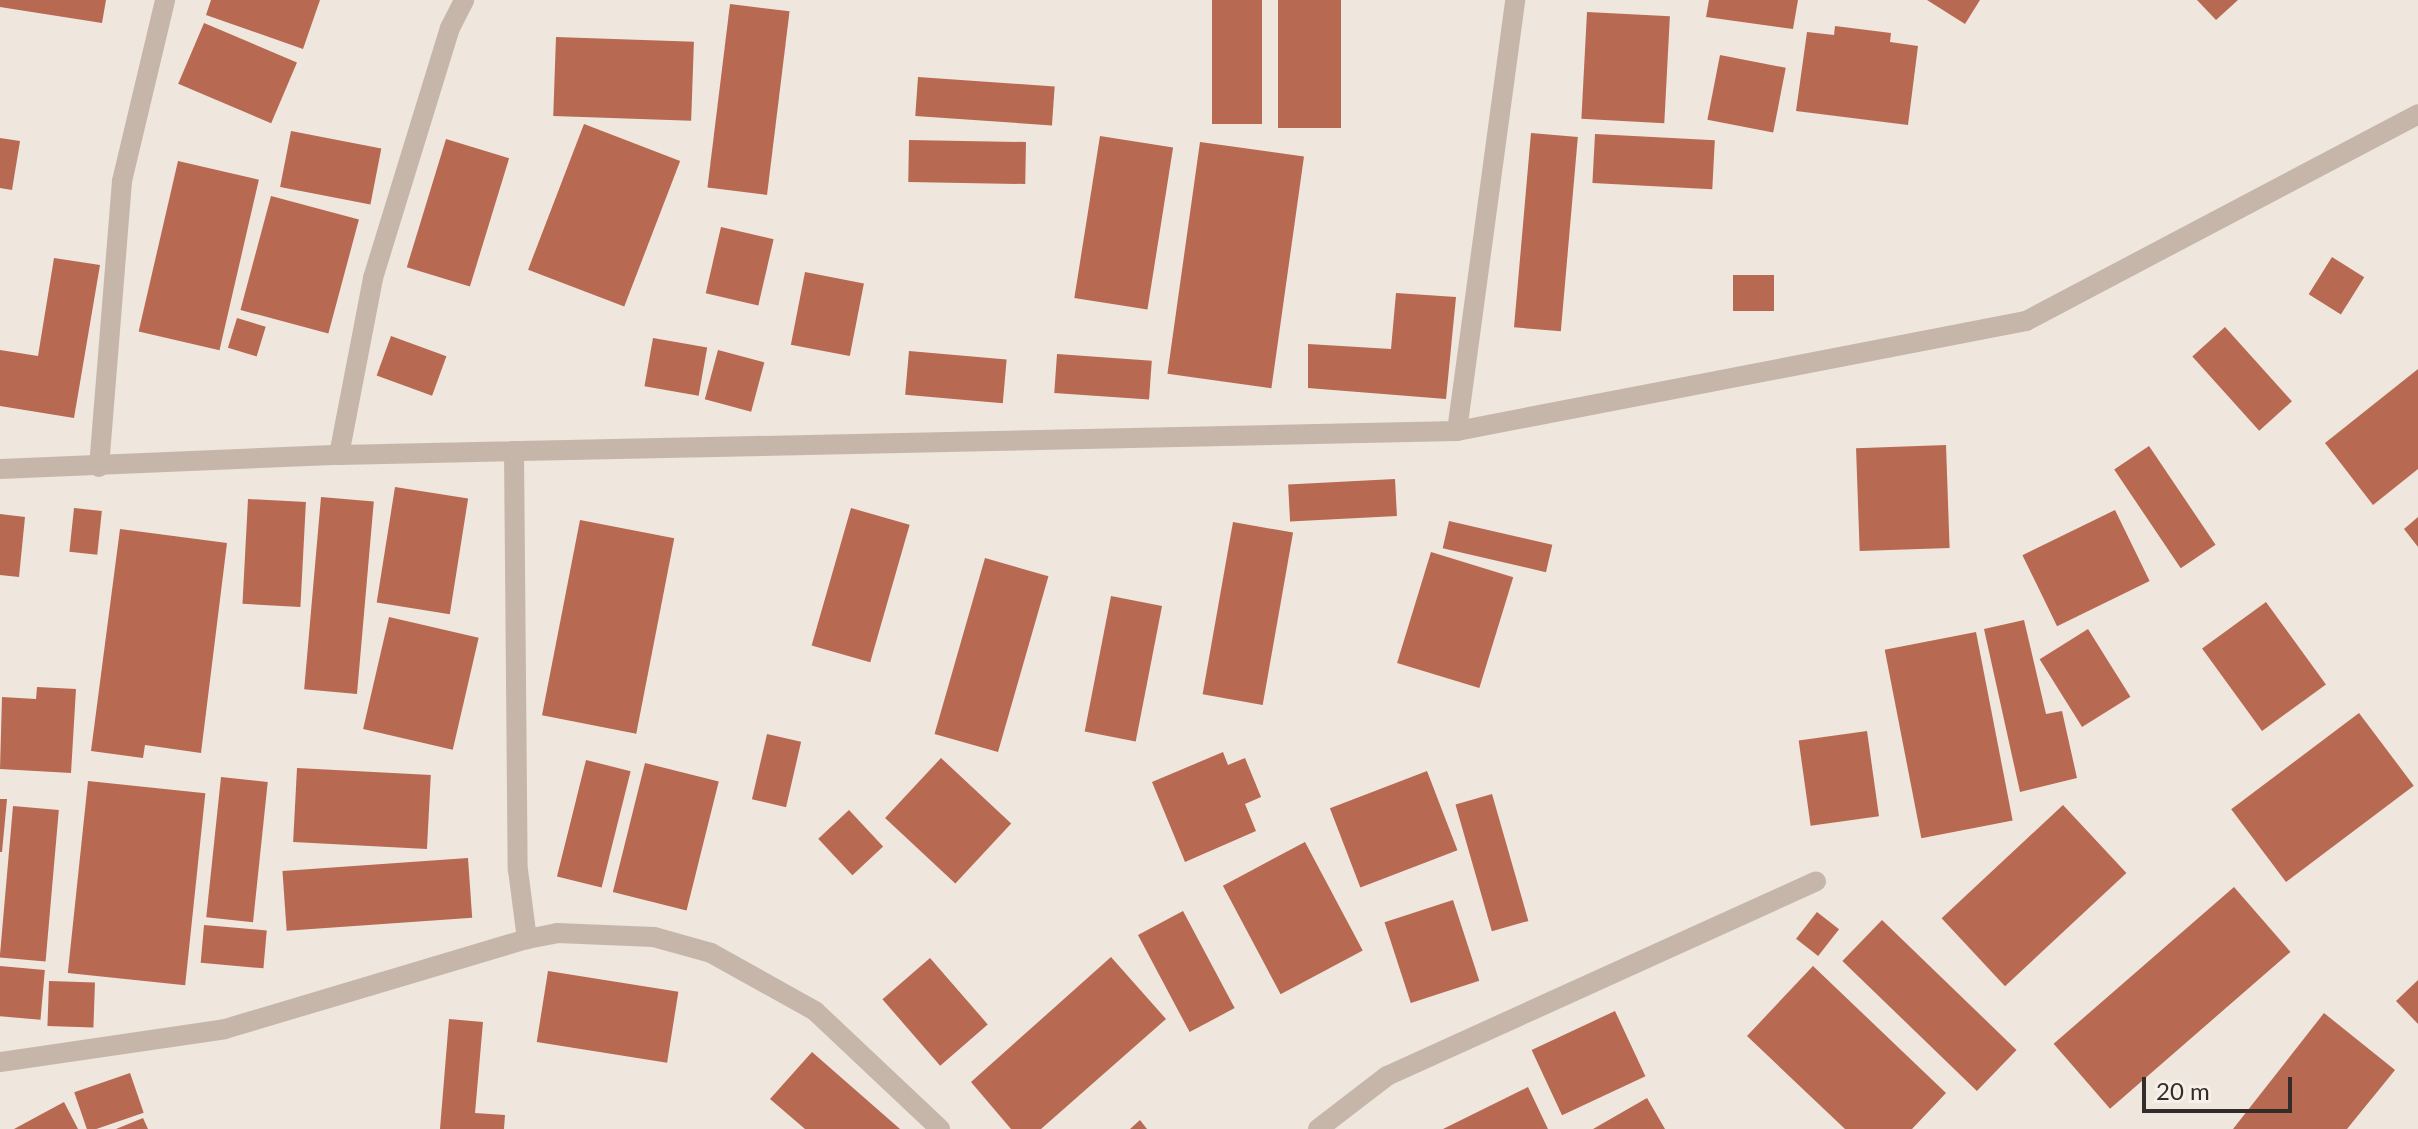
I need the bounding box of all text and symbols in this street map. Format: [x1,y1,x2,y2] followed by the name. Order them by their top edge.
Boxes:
[2146,1061,2296,1111] scale bar
[2156,1076,2210,1105] text: 20 m

